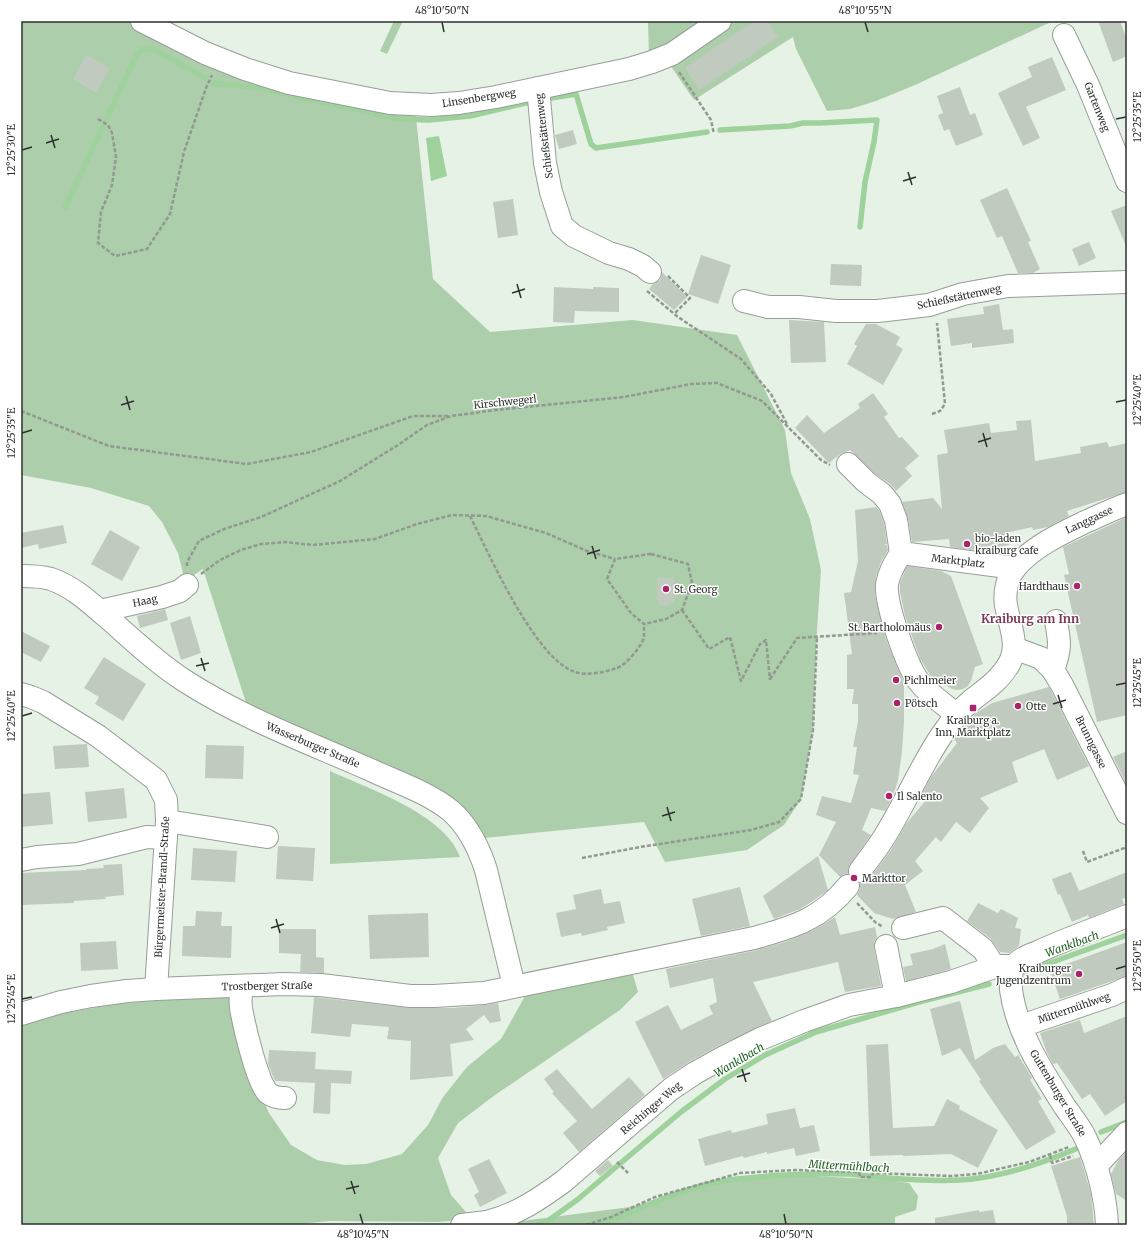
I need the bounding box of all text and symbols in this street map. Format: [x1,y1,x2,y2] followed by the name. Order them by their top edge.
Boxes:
[415,4,469,17] text: 48°10'50"N
[839,4,892,17] text: 48°10'55"N
[1081,80,1113,134] street label: Gartenweg
[441,86,517,110] street label: Linsenbergweg
[1131,91,1144,142] text: 12°25'35"E
[532,93,556,179] street label: Schießstättenweg
[5,123,18,176] text: 12°25'30"E
[916,282,1002,312] street label: Schießstättenweg
[1131,374,1144,426] text: 12°25'40"E
[473,392,537,412] street label: Kirschwegerl
[5,407,18,458] text: 12°25'35"E
[1063,503,1115,537] street label: Langgasse
[974,532,1039,557] place label: bio-laden kraiburg cafe
[962,539,972,549] marker: bio-laden kraiburg cafe
[931,551,986,571] street label: Marktplatz
[1019,580,1069,593] place label: Hardthaus
[1072,581,1082,591] marker: Hardthaus
[674,583,718,596] place label: St. Georg
[661,584,671,594] marker: St. Georg
[132,592,158,610] street label: Haag
[981,611,1079,626] district label: Kraiburg am Inn
[848,621,931,634] place label: St. Bartholomäus
[934,622,944,632] marker: St. Bartholomäus
[1131,658,1144,708] text: 12°25'45"E
[904,674,957,687] place label: Pichlmeier
[891,675,901,685] marker: Pichlmeier
[5,690,18,742] text: 12°25'40"E
[905,697,938,710] place label: Pötsch
[892,698,902,708] marker: Pötsch
[1026,700,1046,713] place label: Otte
[1013,701,1023,711] marker: Otte
[968,703,978,713] marker: Kraiburg a. Inn, Marktplatz
[935,714,1011,739] place label: Kraiburg a. Inn, Marktplatz
[1073,714,1109,770] street label: Brunngasse
[263,719,362,771] street label: Wasserburger Straße
[897,790,942,803] place label: Il Salento
[884,791,894,801] marker: Il Salento
[152,816,172,958] street label: Bürgermeister-Brandl-Straße
[862,872,906,885] place label: Markttor
[849,873,859,883] marker: Markttor
[1043,928,1101,960] water label: Wanklbach
[1131,940,1144,992] text: 12°25'50"E
[995,962,1071,987] place label: Kraiburger Jugendzentrum
[1074,969,1084,979] marker: Kraiburger Jugendzentrum
[5,974,18,1024] text: 12°25'45"E
[221,979,313,993] street label: Trostberger Straße
[1036,990,1112,1026] street label: Mittermühlweg
[711,1039,767,1080] water label: Wanklbach
[1027,1047,1089,1139] street label: Guttenburger Straße
[618,1079,684,1137] street label: Reichinger Weg
[807,1157,890,1175] water label: Mittermühlbach
[337,1228,389,1241] text: 48°10'45"N
[759,1228,813,1241] text: 48°10'50"N

